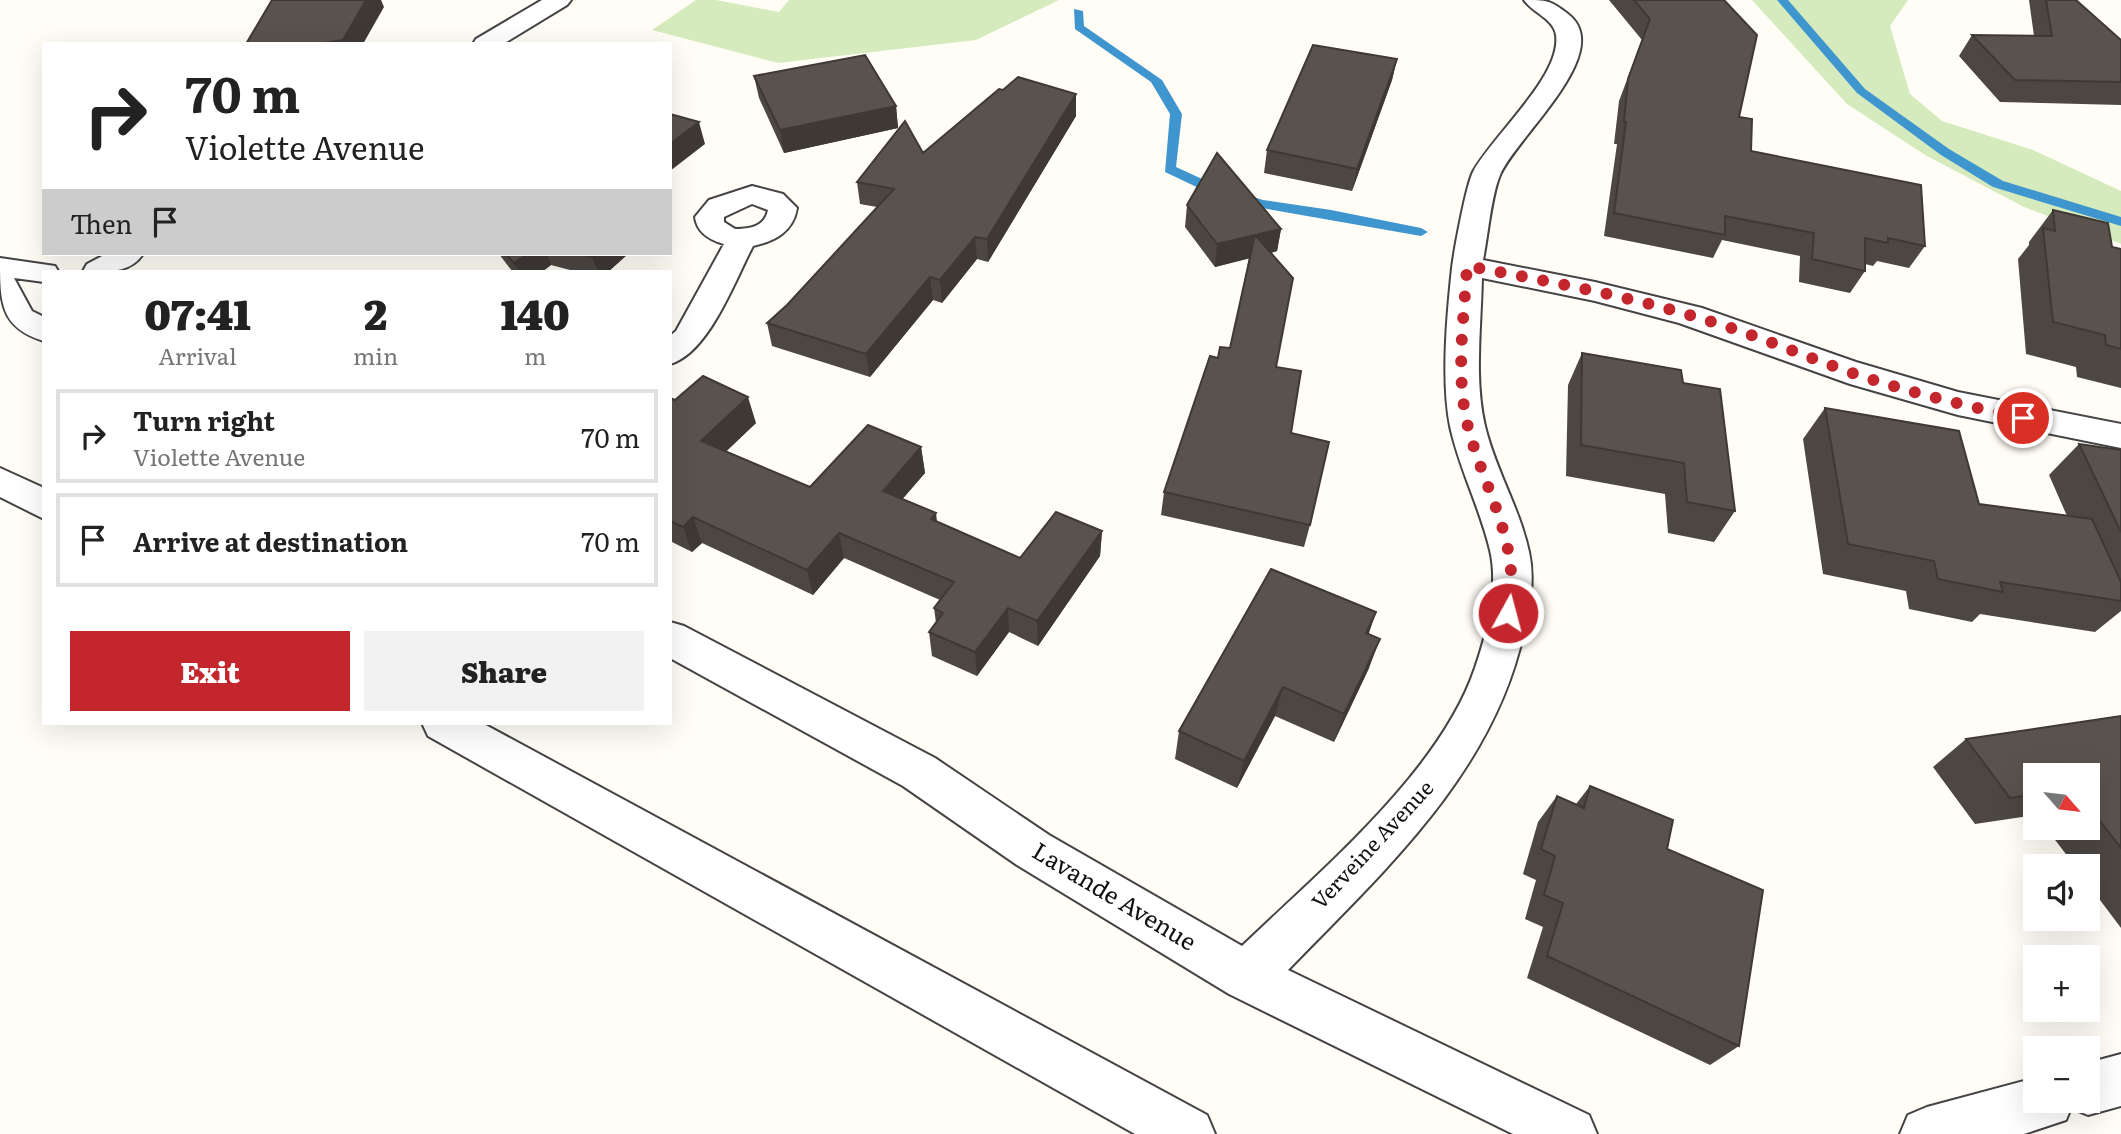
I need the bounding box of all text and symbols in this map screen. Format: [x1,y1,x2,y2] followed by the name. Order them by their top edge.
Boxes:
[185,55,300,128] text: 70 m
[70,70,161,161] icon: right
[185,122,425,170] text: Violette Avenue
[70,203,132,242] text: Then
[146,203,184,241] icon: arrive
[144,281,251,343] text: 07:41
[364,281,387,343] text: 2
[500,281,570,343] text: 140
[158,338,237,372] text: Arrival
[353,338,398,372] text: min
[524,338,546,372] text: m
[1993,388,2053,448] pin
[2004,399,2042,437] icon: arrive
[133,400,275,439] text: Turn right
[74,417,112,455] icon: right
[581,417,640,456] text: 70 m
[133,439,305,473] text: Violette Avenue
[74,521,112,559] icon: arrive
[133,521,408,560] text: Arrive at destination
[581,521,640,560] text: 70 m
[1471,576,1545,650] position arrow
[70,631,350,711] button: Exit
[364,631,644,711] button: Share
[2023,763,2100,840] north arrow
[2023,763,2100,1113] map controls
[1303,772,1439,915] street label: Verveine Avenue
[1027,832,1204,958] street label: Lavande Avenue
[2023,854,2100,931] button: sound
[2023,945,2100,1022] button: +
[2023,1036,2100,1113] button: −

